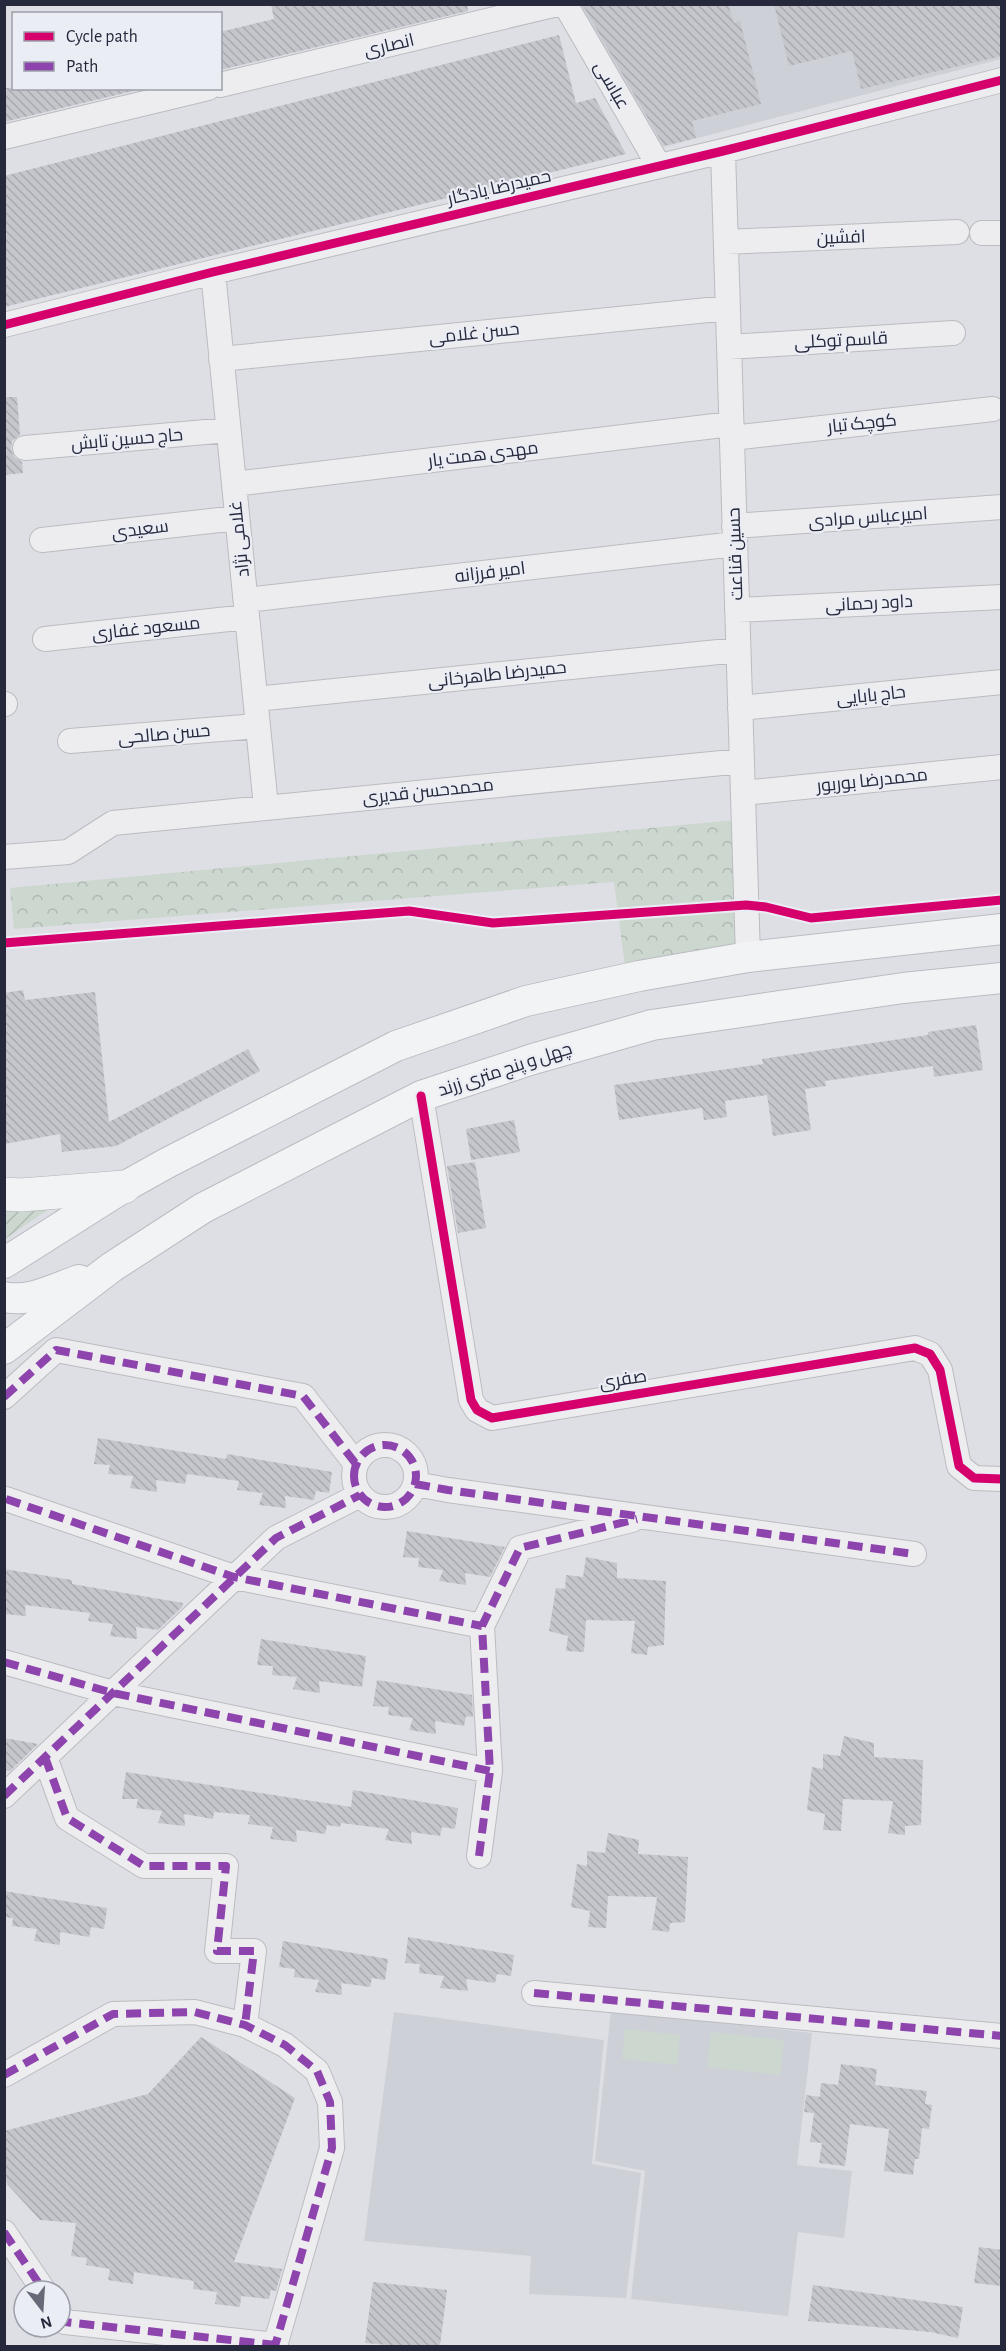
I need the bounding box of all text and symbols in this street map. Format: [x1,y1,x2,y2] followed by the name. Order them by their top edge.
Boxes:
[12,12,222,90] legend
[66,28,138,46] text: Cycle path
[362,31,416,61] street label: انصاری
[66,58,98,76] text: Path
[589,58,632,113] street label: عباسی
[445,167,553,210] street label: حمیدرضا یادگار
[816,227,866,249] street label: افشین
[428,320,520,349] street label: حسن غلامی
[794,330,888,354] street label: قاسم توکلی
[826,411,898,439] street label: کوچک تبار
[70,425,184,456] street label: حاج حسین تابش
[426,439,540,472] street label: مهدی همت یار
[226,500,254,578] street label: غلامی نژاد
[808,505,928,532] street label: امیرعباس مرادی
[725,507,748,601] street label: حسین قناعت
[111,518,170,543] street label: سعيدی
[454,560,527,587] street label: امیر فرزانه
[825,593,913,616] street label: داود رحمانی
[91,614,201,645] street label: مسعود غفاری
[427,659,567,692] street label: حمیدرضا طاهرخانی
[836,683,907,711] street label: حاج بابایی
[117,722,211,749] street label: حسن صالحی
[815,766,929,797] street label: محمدرضا بوربور
[362,776,495,809] street label: محمدحسن قدیری
[436,1040,575,1102] street label: چهل و پنج متری زرند
[598,1367,648,1394] street label: صفری
[12,2279,72,2339] north arrow
[38,2313,54,2332] text: N

